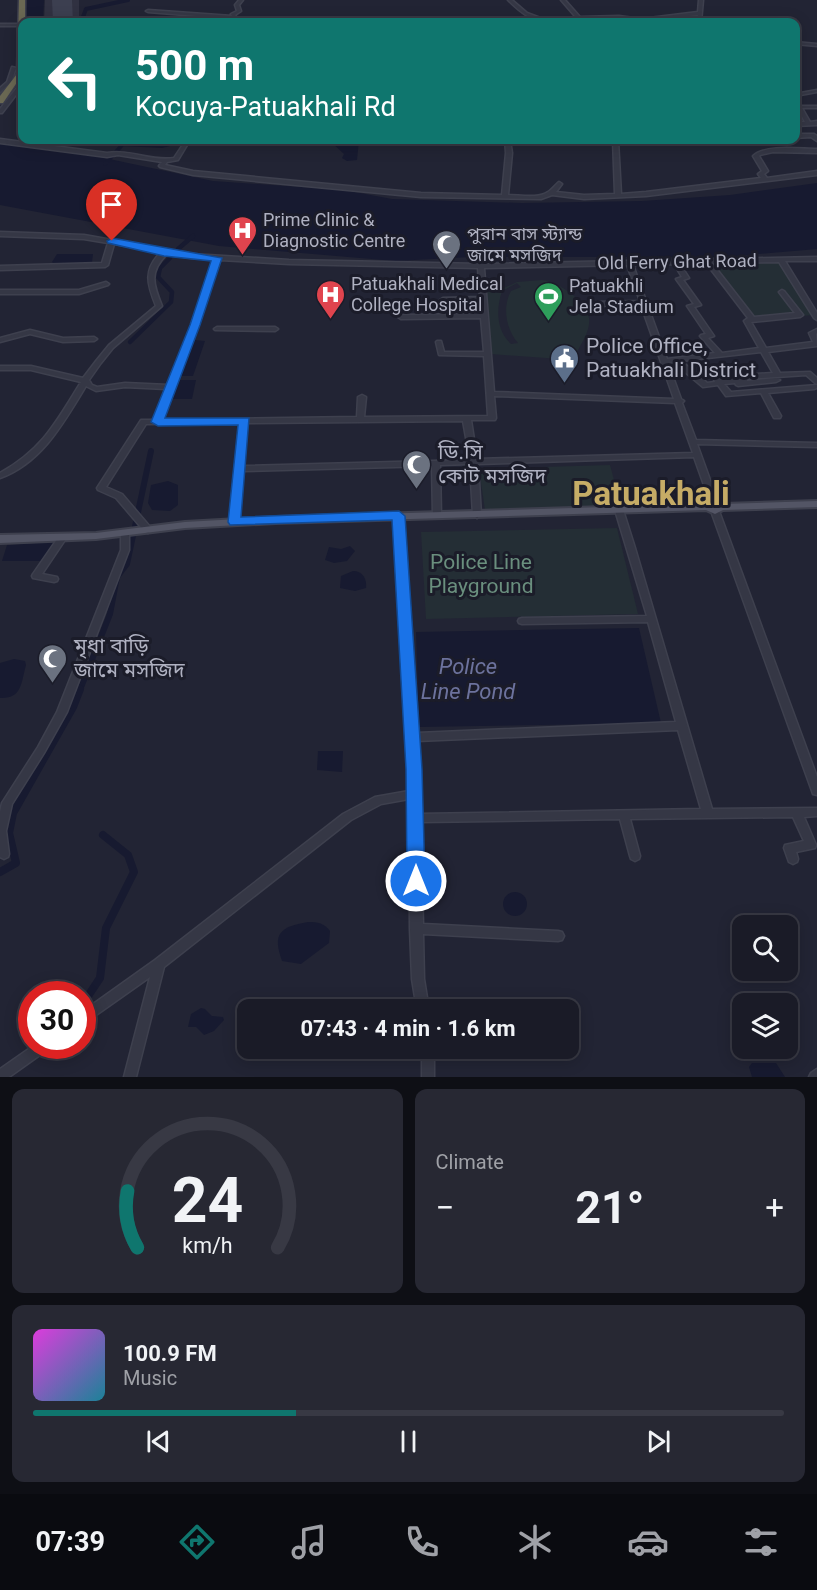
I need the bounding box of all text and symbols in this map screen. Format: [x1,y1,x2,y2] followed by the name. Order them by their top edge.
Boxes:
[135,41,254,90] text: 500 m
[36,42,114,120] icon: left
[135,91,396,123] text: Kocuya-Patuakhali Rd
[86,179,137,241] pin
[95,188,128,221] icon: arrive
[263,209,405,251] place label: Prime Clinic & Diagnostic Centre
[226,214,258,256] hospital icon: Prime Clinic & Diagnostic Centre
[466,223,583,265] place label: পুরান বাস স্ট্যান্ড জামে মসজিদ
[430,228,462,270] mosque icon: পুরান বাস স্ট্যান্ড জামে মসজিদ
[597,250,757,273] street label: Old Ferry Ghat Road
[351,273,503,315] place label: Patuakhali Medical College Hospital
[569,275,674,317] place label: Patuakhli Jela Stadium
[314,278,346,320] hospital icon: Patuakhali Medical College Hospital
[532,280,564,322] sports icon: Patuakhli Jela Stadium
[586,334,756,382] place label: Police Office, Patuakhali District
[549,342,581,384] public building icon: Police Office, Patuakhali District
[437,440,546,488] place label: ডি.সি কোট মসজিদ
[401,448,433,490] mosque icon: ডি.সি কোট মসজিদ
[572,474,730,513] district label: Patuakhali
[428,550,534,598] park label: Police Line Playground
[73,634,185,682] place label: মৃধা বাড়ি জামে মসজিদ
[37,642,69,684] mosque icon: মৃধা বাড়ি জামে মসজিদ
[421,654,516,704] water label: Police Line Pond
[384,849,448,913] position arrow
[732,915,798,1059] map controls
[732,915,798,981] button: search
[18,981,96,1059] speed limit sign: 30
[732,993,798,1059] button: layers
[300,1016,516,1041] text: 07:43 · 4 min · 1.6 km
[436,1150,504,1174] text: Climate
[171,1164,243,1237] text: 24
[575,1181,644,1234] text: 21°
[436,1188,454,1227] text: −
[765,1188,784,1227] text: +
[182,1233,232,1258] text: km/h
[123,1341,217,1366] text: 100.9 FM
[123,1366,177,1390] text: Music
[142,1425,175,1458] icon: previous
[392,1425,425,1458] icon: pause
[642,1425,675,1458] icon: next
[176,1521,218,1563] icon: directions
[288,1521,330,1563] icon: music
[401,1521,443,1563] icon: phone
[514,1521,556,1563] icon: climate
[627,1521,669,1563] icon: car
[740,1521,782,1563] icon: filters
[35,1526,105,1558] text: 07:39

